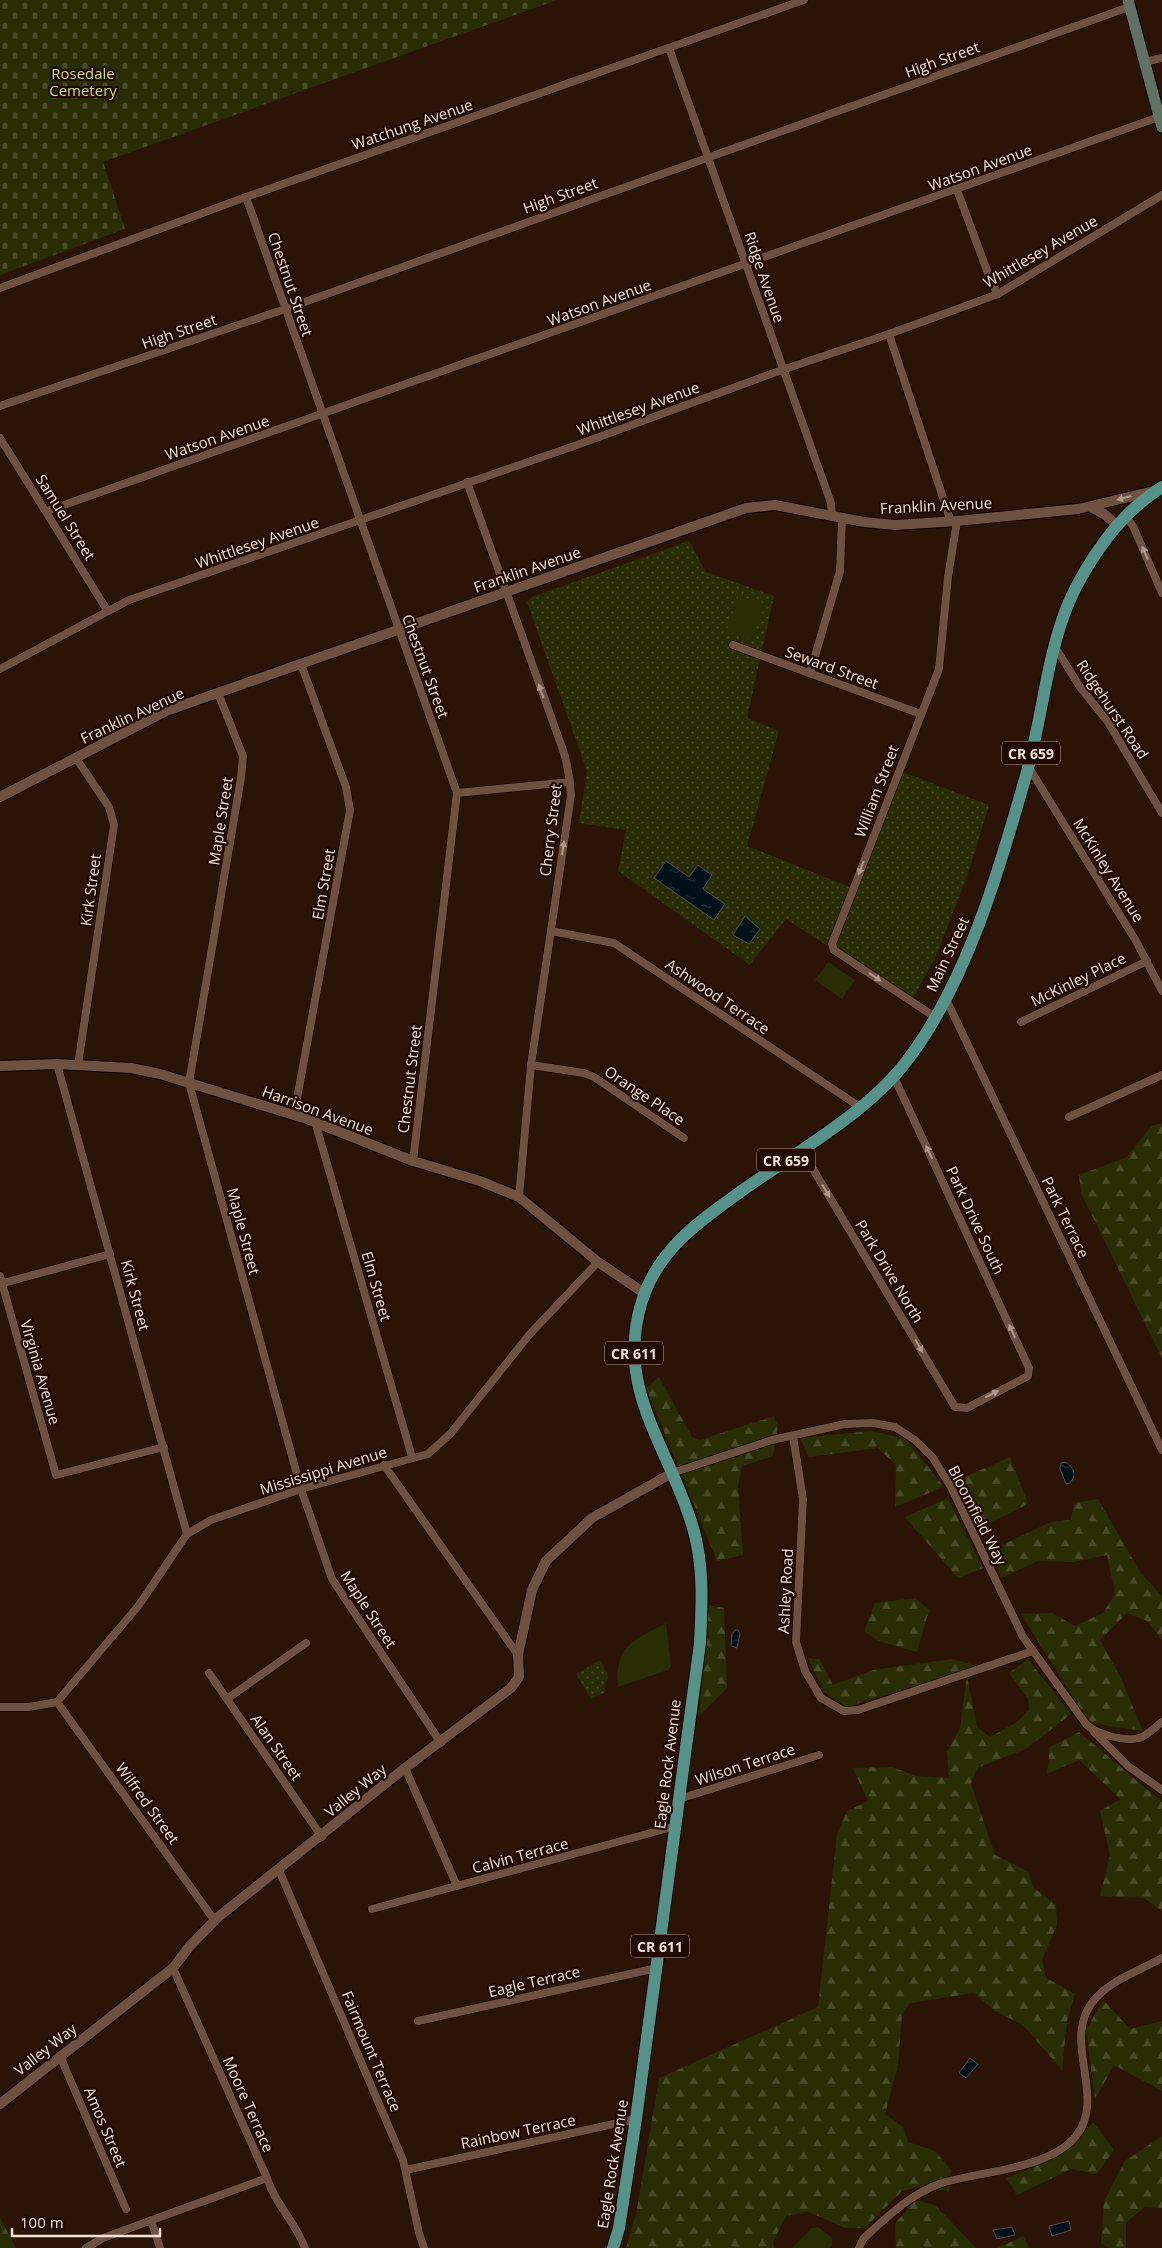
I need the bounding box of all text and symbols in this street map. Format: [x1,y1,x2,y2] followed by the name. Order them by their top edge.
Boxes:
[902,36,982,82] street label: High Street
[49,63,117,100] park label: Rosedale Cemetery
[349,94,475,154] street label: Watchung Avenue
[925,139,1035,195] street label: Watson Avenue
[520,172,600,218] street label: High Street
[979,210,1101,292] street label: Whittlesey Avenue
[264,229,318,339] street label: Chestnut Street
[740,229,790,325] street label: Ridge Avenue
[544,274,654,330] street label: Watson Avenue
[139,309,219,353] street label: High Street
[574,377,702,439] street label: Whittlesey Avenue
[162,410,272,464] street label: Watson Avenue
[32,470,100,564] street label: Samuel Street
[879,492,993,518] street label: Franklin Avenue
[1116,494,1131,502] one-way arrow
[193,512,321,572] street label: Whittlesey Avenue
[471,541,583,597] street label: Franklin Avenue
[1140,546,1148,560] one-way arrow
[398,611,454,721] street label: Chestnut Street
[783,641,881,693] street label: Seward Street
[1072,656,1154,762] street label: Ridgehurst Road
[77,682,187,748] street label: Franklin Avenue
[537,683,545,698] one-way arrow
[1002,741,1060,764] road number: CR 659
[849,742,903,840] street label: William Street
[203,775,237,867] street label: Maple Street
[534,783,566,877] street label: Cherry Street
[1069,814,1149,926] street label: McKinley Avenue
[559,840,567,856] one-way arrow
[307,847,339,921] street label: Elm Street
[75,853,105,927] street label: Kirk Street
[857,861,865,876] one-way arrow
[921,913,973,995] street label: Main Street
[1027,947,1129,1011] street label: McKinley Place
[662,954,774,1038] street label: Ashwood Terrace
[868,972,882,982] one-way arrow
[392,1024,426,1134] street label: Chestnut Street
[601,1061,689,1129] street label: Orange Place
[260,1081,376,1139] street label: Harrison Avenue
[924,1145,932,1159] one-way arrow
[757,1148,815,1172] road number: CR 659
[942,1163,1010,1277] street label: Park Drive South
[1038,1173,1094,1261] street label: Park Terrace
[223,1185,265,1277] street label: Maple Street
[822,1185,831,1198] one-way arrow
[851,1216,929,1326] street label: Park Drive North
[357,1249,397,1323] street label: Elm Street
[117,1257,155,1333] street label: Kirk Street
[16,1317,66,1427] street label: Virginia Avenue
[1007,1324,1015,1338] one-way arrow
[914,1339,923,1352] one-way arrow
[605,1342,663,1365] road number: CR 611
[985,1390,1000,1398] one-way arrow
[257,1441,389,1499] street label: Mississippi Avenue
[944,1462,1012,1569] street label: Bloomfield Way
[773,1548,797,1634] street label: Ashley Road
[336,1566,402,1652] street label: Maple Street
[649,1698,685,1830] street label: Eagle Rock Avenue
[247,1710,307,1784] street label: Alan Street
[693,1738,797,1790] street label: Wilson Terrace
[112,1758,184,1848] street label: Wilfred Street
[320,1759,391,1821] street label: Valley Way
[470,1833,570,1877] street label: Calvin Terrace
[631,1934,689,1958] road number: CR 611
[486,1961,582,2001] street label: Eagle Terrace
[338,1988,406,2114] street label: Fairmount Terrace
[10,2018,81,2080] street label: Valley Way
[219,2053,279,2155] street label: Moore Terrace
[80,2084,132,2170] street label: Amos Street
[592,2098,632,2230] street label: Eagle Rock Avenue
[459,2109,577,2153] street label: Rainbow Terrace
[12,2206,160,2238] scale bar
[20,2212,64,2232] text: 100 m

